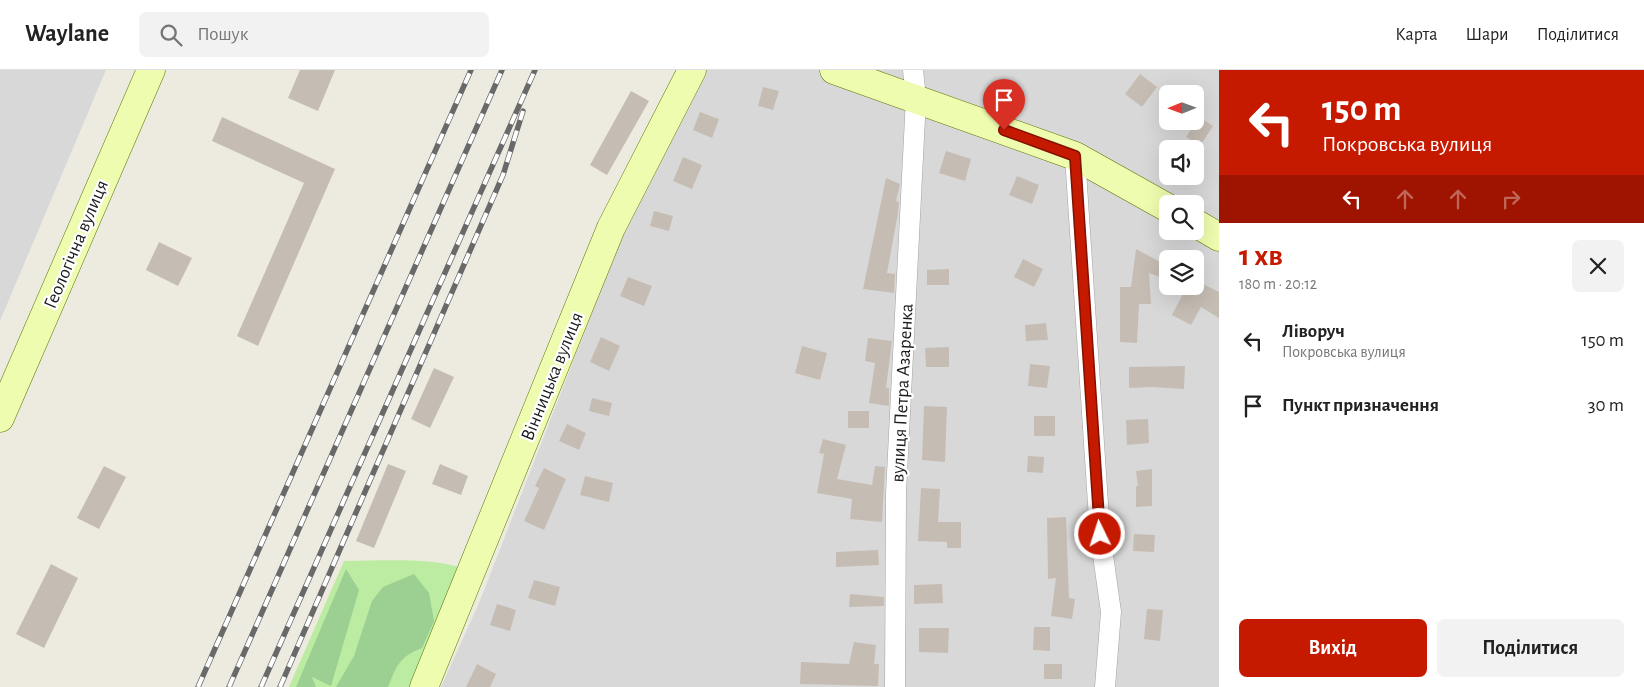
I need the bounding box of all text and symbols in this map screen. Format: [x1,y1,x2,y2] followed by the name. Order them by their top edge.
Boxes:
[139,12,489,57] search box
[157,21,185,49] icon: search
[25,22,109,46] text: Waylane
[197,25,248,44] text: Пошук
[1395,26,1437,44] text: Карта
[1465,26,1509,44] text: Шари
[1537,26,1619,44] text: Поділитися
[983,79,1025,130] pin
[1159,85,1204,130] north arrow
[1159,85,1204,295] map controls
[990,86,1018,114] icon: arrive
[1239,90,1304,155] icon: left
[1322,92,1402,127] text: 150 m
[1322,133,1492,155] text: Покровська вулиця
[1159,140,1204,185] button: sound
[41,177,112,312] street label: Геологічна вулиця
[1338,185,1366,213] icon: left
[1391,185,1419,213] icon: ahead
[1444,185,1472,213] icon: ahead
[1497,185,1525,213] icon: right
[1159,195,1204,240] button: search
[1572,240,1624,292] button: close
[1239,241,1283,271] text: 1 хв
[1159,250,1204,295] button: layers
[1239,276,1317,292] text: 180 m · 20:12
[888,303,917,483] street label: вулиця Петра Азаренка
[518,310,587,444] street label: Вінницька вулиця
[1282,322,1345,341] text: Ліворуч
[1239,327,1267,355] icon: left
[1581,331,1624,350] text: 150 m
[1282,344,1406,360] text: Покровська вулиця
[1239,392,1267,420] icon: arrive
[1282,396,1439,415] text: Пункт призначення
[1588,396,1624,415] text: 30 m
[1073,507,1125,559] position arrow
[1239,619,1427,677] button: Вихід
[1437,619,1624,677] button: Поділитися

